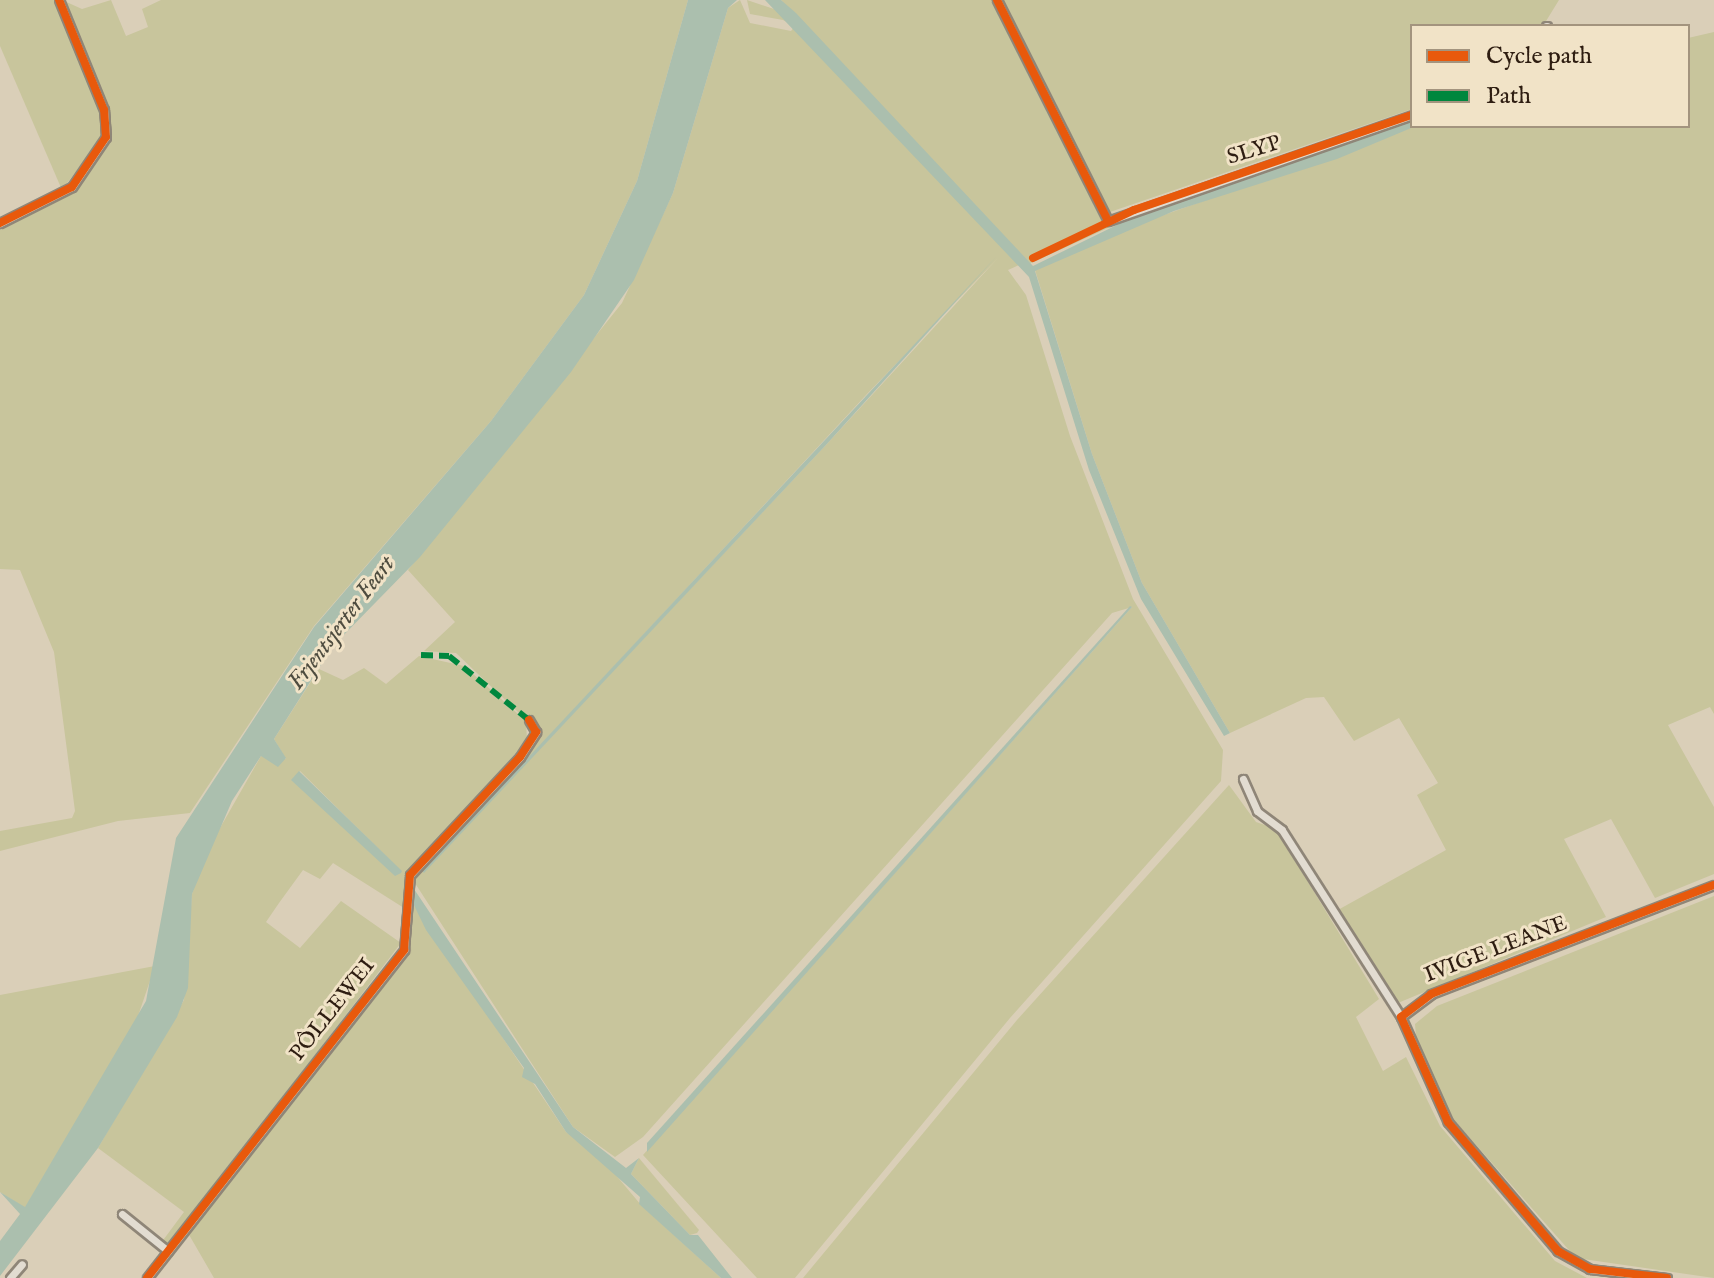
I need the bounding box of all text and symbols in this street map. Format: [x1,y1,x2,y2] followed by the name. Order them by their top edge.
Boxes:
[1410,24,1690,128] legend
[1486,41,1592,72] text: Cycle path
[1486,81,1531,112] text: Path
[1224,130,1284,172] street label: SLYP
[282,550,402,696] water label: Frjentsjerter Feart
[1421,911,1571,989] street label: IVIGE LEANE
[285,954,381,1066] street label: PÔLLEWEI

